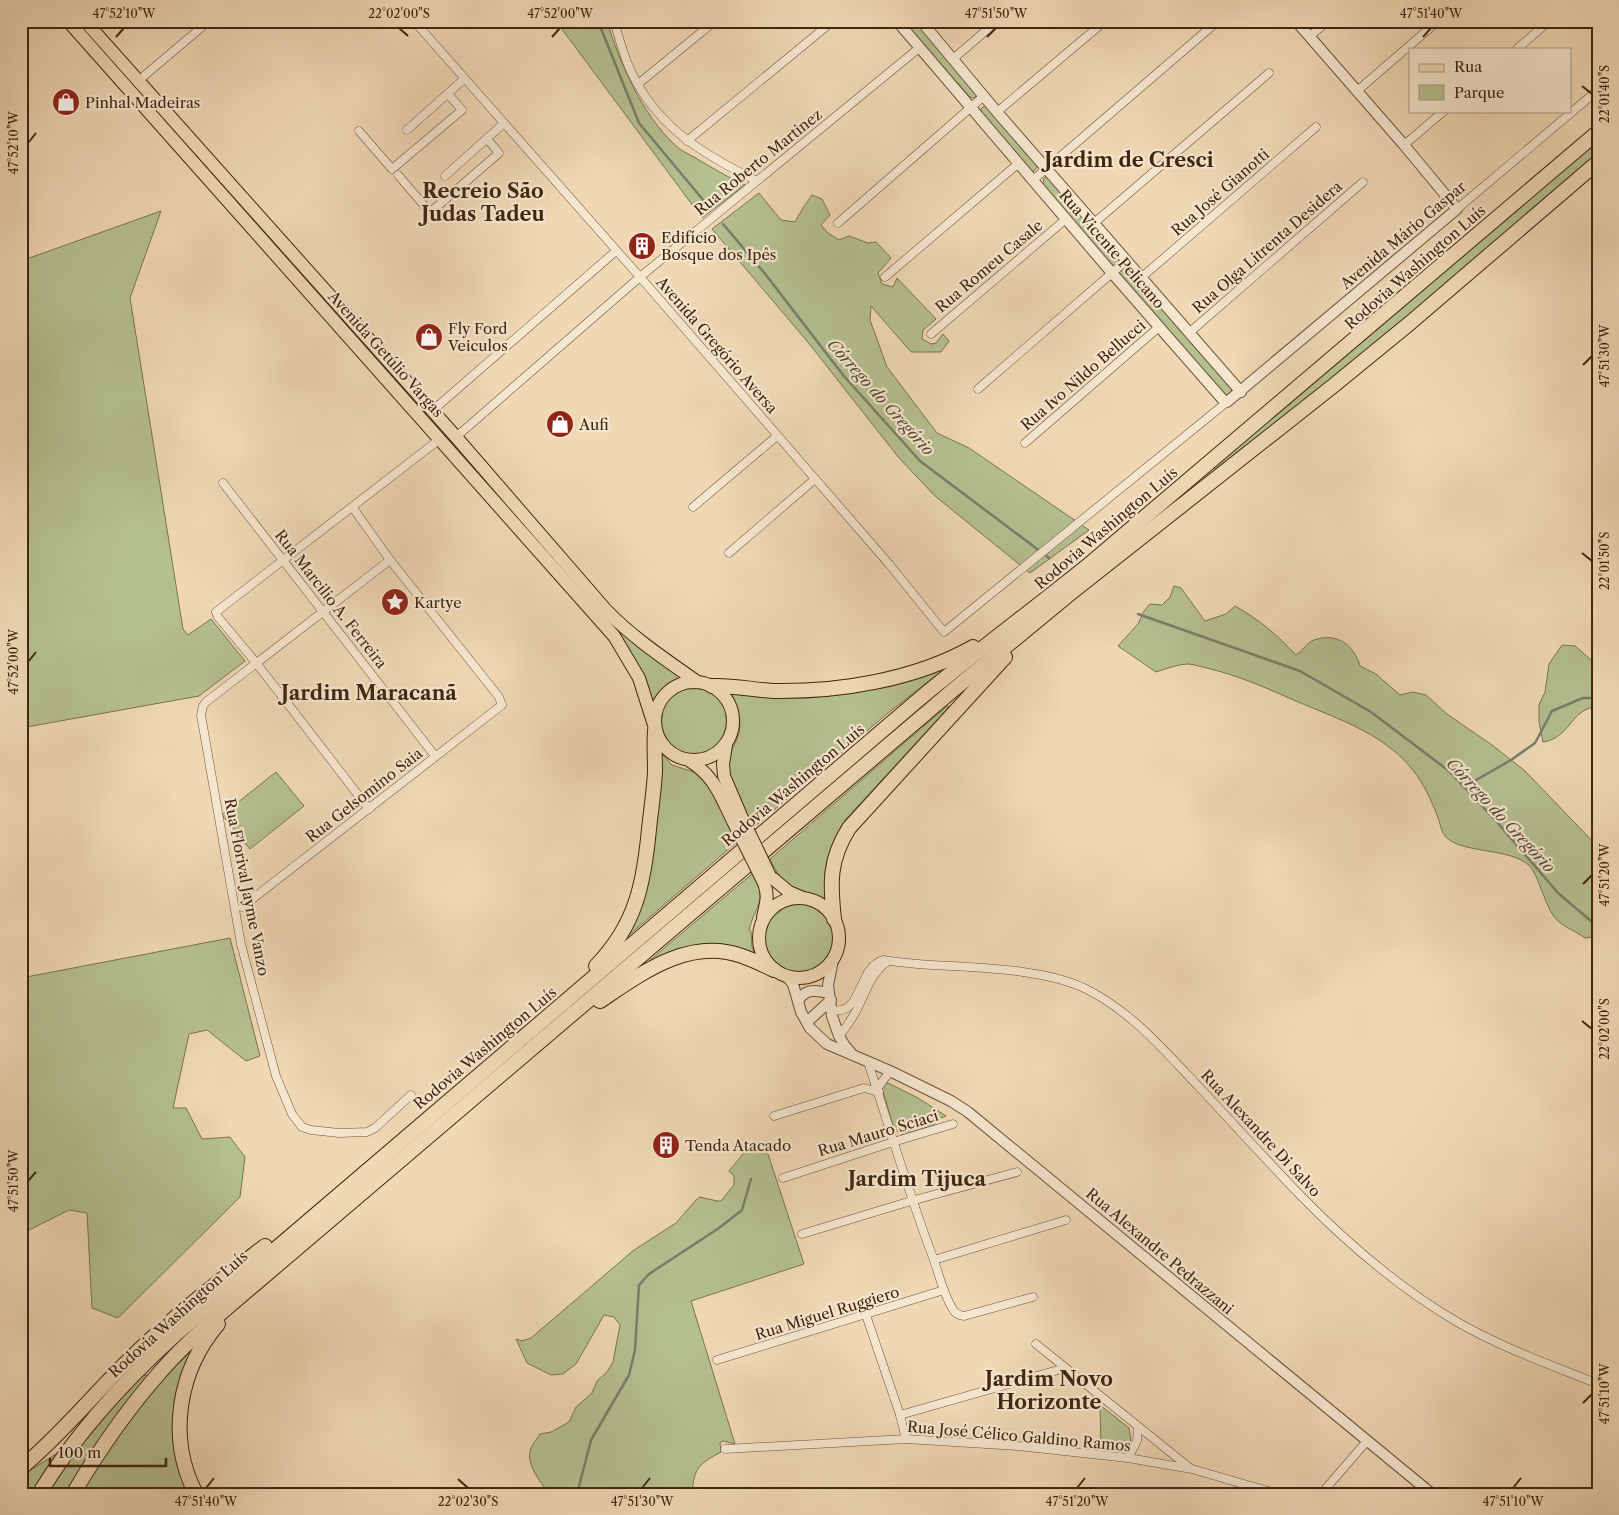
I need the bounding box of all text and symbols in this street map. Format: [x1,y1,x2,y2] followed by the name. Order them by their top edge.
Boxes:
[92,6,156,21] text: 47°52'10"W
[368,6,430,21] text: 22°02'00"S
[527,6,594,21] text: 47°52'00"W
[965,6,1028,21] text: 47°51'50"W
[1400,6,1463,21] text: 47°51'40"W
[1409,48,1572,112] legend
[1454,57,1482,76] text: Rua
[1597,65,1612,123] text: 22°01'40"S
[1454,83,1504,102] text: Parque
[51,87,81,117] shop icon: Pinhal Madeiras
[85,93,200,112] place label: Pinhal Madeiras
[690,104,826,219] street label: Rua Roberto Martinez
[6,111,21,175] text: 47°52'10"W
[1167,144,1273,240] street label: Rua José Gianotti
[1040,148,1214,172] district label: Jardim de Cresci
[1336,176,1470,294] street label: Avenida Mário Gaspar
[1188,177,1346,317] street label: Rua Olga Litrenta Desidera
[417,179,545,226] district label: Recreio São Judas Tadeu
[1055,186,1169,312] street label: Rua Vicente Pelicano
[1341,201,1489,333] street label: Rodovia Washington Luís
[931,216,1047,316] street label: Rua Romeu Casale
[661,228,776,264] place label: Edifício Bosque dos Ipês
[627,231,657,261] building icon: Edifício Bosque dos Ipês
[652,272,782,417] street label: Avenida Gregório Aversa
[324,286,448,421] street label: Avenida Getúlio Vargas
[1017,315,1150,434] street label: Rua Ivo Nildo Bellucci
[447,319,508,355] place label: Fly Ford Veiculos
[414,322,444,352] shop icon: Fly Ford Veiculos
[1597,324,1612,387] text: 47°51'30"W
[823,335,939,460] water label: Córrego do Gregório
[545,409,575,439] shop icon: Aufi
[578,415,609,434] place label: Aufi
[1031,463,1181,593] street label: Rodovia Washington Luís
[271,526,391,672] street label: Rua Marcilio A. Ferreira
[1597,532,1612,590] text: 22°01'50"S
[380,587,410,617] place icon: Kartye
[414,593,462,612] place label: Kartye
[6,628,21,695] text: 47°52'00"W
[277,681,457,705] district label: Jardim Maracanã
[718,720,868,850] street label: Rodovia Washington Luís
[302,743,426,847] street label: Rua Gelsomino Saia
[1443,753,1560,877] water label: Córrego do Gregório
[220,797,274,977] street label: Rua Florival Jayme Vanzo
[1597,843,1612,906] text: 47°51'20"W
[410,983,560,1113] street label: Rodovia Washington Luís
[1597,998,1612,1060] text: 22°02'00"S
[1197,1065,1325,1201] street label: Rua Alexandre Di Salvo
[815,1105,941,1160] street label: Rua Mauro Sciaci
[651,1130,681,1160] building icon: Tenda Atacado
[685,1136,791,1155] place label: Tenda Atacado
[6,1149,21,1212] text: 47°51'50"W
[844,1167,987,1191] district label: Jardim Tijuca
[1082,1184,1238,1319] street label: Rua Alexandre Pedrazzani
[105,1247,251,1381] street label: Rodovia Washington Luís
[753,1282,901,1344] street label: Rua Miguel Ruggiero
[1597,1363,1612,1425] text: 47°51'10"W
[981,1367,1113,1414] district label: Jardim Novo Horizonte
[906,1417,1132,1455] street label: Rua José Célico Galdino Ramos
[50,1435,166,1467] scale bar
[58,1443,101,1462] text: 100 m
[175,1494,238,1509] text: 47°51'40"W
[438,1494,498,1509] text: 22°02'30"S
[611,1494,674,1509] text: 47°51'30"W
[1046,1494,1109,1509] text: 47°51'20"W
[1482,1494,1544,1509] text: 47°51'10"W

